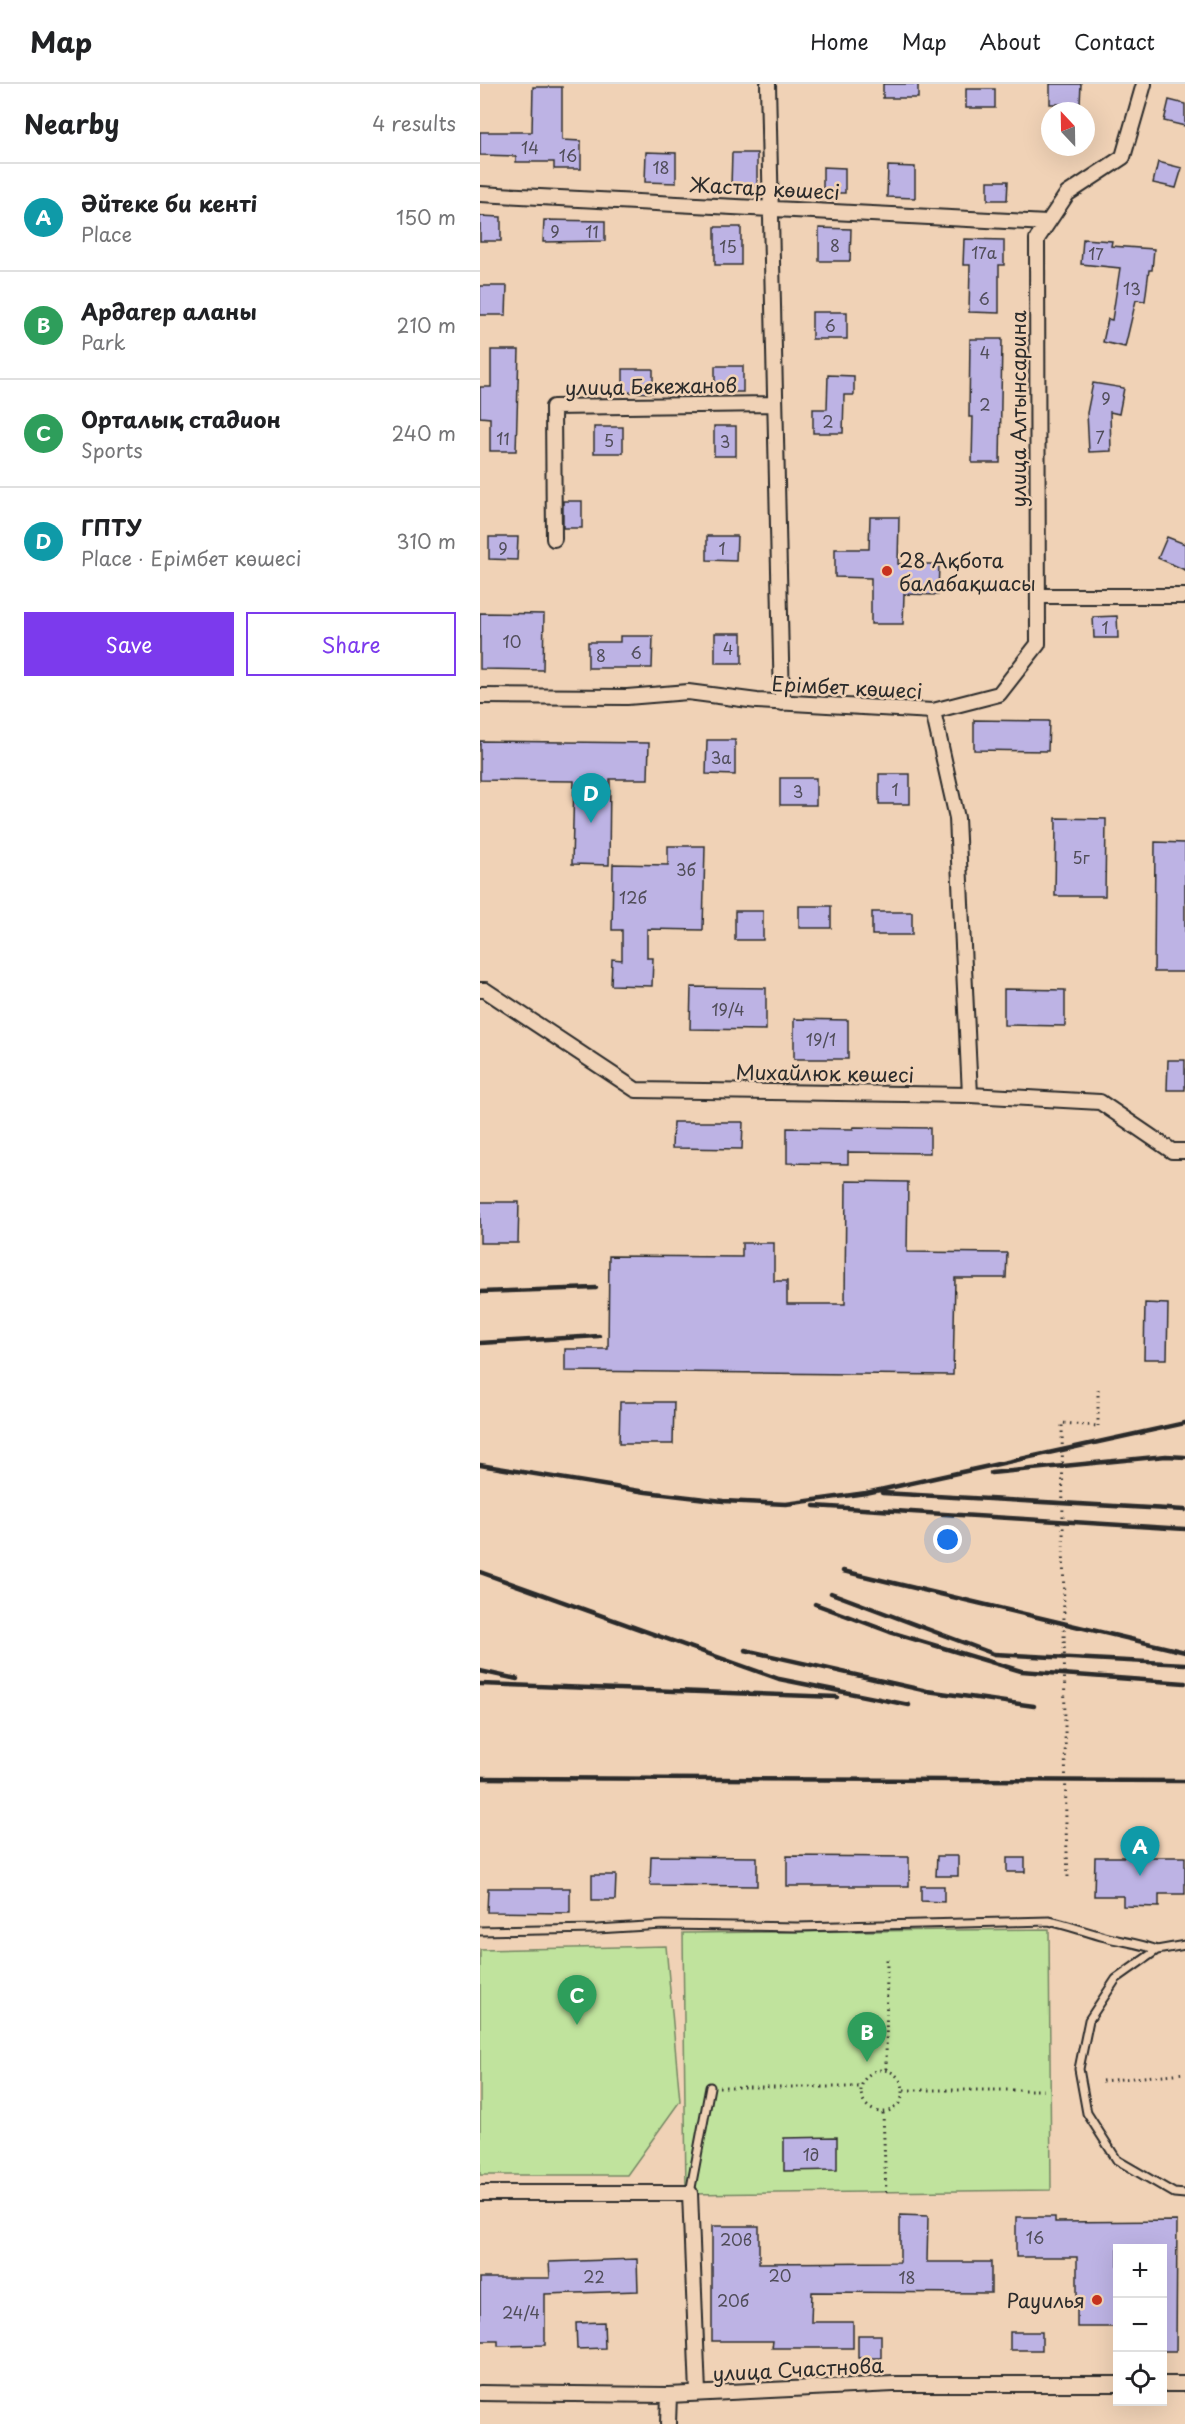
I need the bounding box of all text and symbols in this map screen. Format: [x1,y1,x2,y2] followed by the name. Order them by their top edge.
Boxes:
[30,20,92,63] text: Map
[810,25,869,57] text: Home
[902,25,947,57] text: Map
[980,25,1041,57] text: About
[1074,25,1155,57] text: Contact
[1041,102,1095,156] north arrow
[24,104,119,143] text: Nearby
[372,108,456,138] text: 4 results
[521,135,539,159] house number: 14
[559,143,577,167] house number: 16
[652,155,670,179] house number: 18
[688,169,841,207] street label: Жастар көшесі
[81,186,257,219] text: Әйтеке би кенті
[36,202,51,232] text: A
[396,202,456,232] text: 150 m
[81,219,132,249] text: Place
[550,219,560,243] house number: 9
[585,219,599,243] house number: 11
[830,233,840,257] house number: 8
[719,234,737,258] house number: 15
[971,240,997,264] house number: 17а
[1088,241,1104,265] house number: 17
[1123,276,1141,300] house number: 13
[978,286,990,310] house number: 6
[81,294,257,327] text: Ардагер аланы
[37,310,50,340] text: B
[397,310,456,340] text: 210 m
[1003,310,1033,507] street label: улица Алтынсарина
[824,313,836,337] house number: 6
[81,327,126,357] text: Park
[980,340,990,364] house number: 4
[565,370,737,402] street label: улица Бекежанов
[1101,386,1111,410] house number: 9
[979,392,991,416] house number: 2
[81,402,281,435] text: Орталық стадион
[822,409,834,433] house number: 2
[36,418,51,448] text: C
[391,418,456,448] text: 240 m
[1095,425,1105,449] house number: 7
[496,426,510,450] house number: 11
[604,428,614,452] house number: 5
[720,429,730,453] house number: 3
[81,435,143,465] text: Sports
[81,510,142,543] text: ГПТУ
[36,526,51,556] text: D
[396,526,456,556] text: 310 m
[498,536,508,560] house number: 9
[718,536,726,560] house number: 1
[81,543,302,573] text: Place · Ерімбет көшесі
[899,545,1036,598] place label: 28 Ақбота балабақшасы
[880,564,894,578] marker: 28 Ақбота балабақшасы
[24,612,234,676] button: Save
[246,612,456,676] button: Share
[1101,615,1109,639] house number: 1
[503,629,521,653] house number: 10
[723,636,733,660] house number: 4
[630,640,642,664] house number: 6
[596,643,606,667] house number: 8
[771,668,923,706] street label: Ерімбет көшесі
[711,745,731,769] house number: 3а
[572,774,610,823] pin: D
[891,777,899,801] house number: 1
[793,779,803,803] house number: 3
[1072,845,1091,869] house number: 5г
[676,857,697,881] house number: 3б
[619,885,648,909] house number: 12б
[711,997,745,1021] house number: 19/4
[806,1027,836,1051] house number: 19/1
[735,1056,915,1090] street label: Михайлюк көшесі
[933,1525,962,1554] your location
[1120,1826,1160,1876] pin: A
[558,1976,596,2025] pin: C
[848,2012,886,2062] pin: B
[803,2142,819,2166] house number: 1д
[1026,2225,1044,2249] house number: 16
[720,2227,752,2251] house number: 20в
[1113,2244,1167,2406] map controls
[1113,2244,1167,2298] button: +
[769,2263,791,2287] house number: 20
[583,2264,605,2288] house number: 22
[898,2265,916,2289] house number: 18
[1006,2285,1085,2315] place label: Рауилья
[717,2288,750,2312] house number: 20б
[1090,2293,1104,2307] marker: Рауилья
[1113,2298,1167,2352] button: −
[502,2300,540,2324] house number: 24/4
[712,2350,885,2388] street label: улица Счастнова
[1113,2352,1167,2406] button: locate

